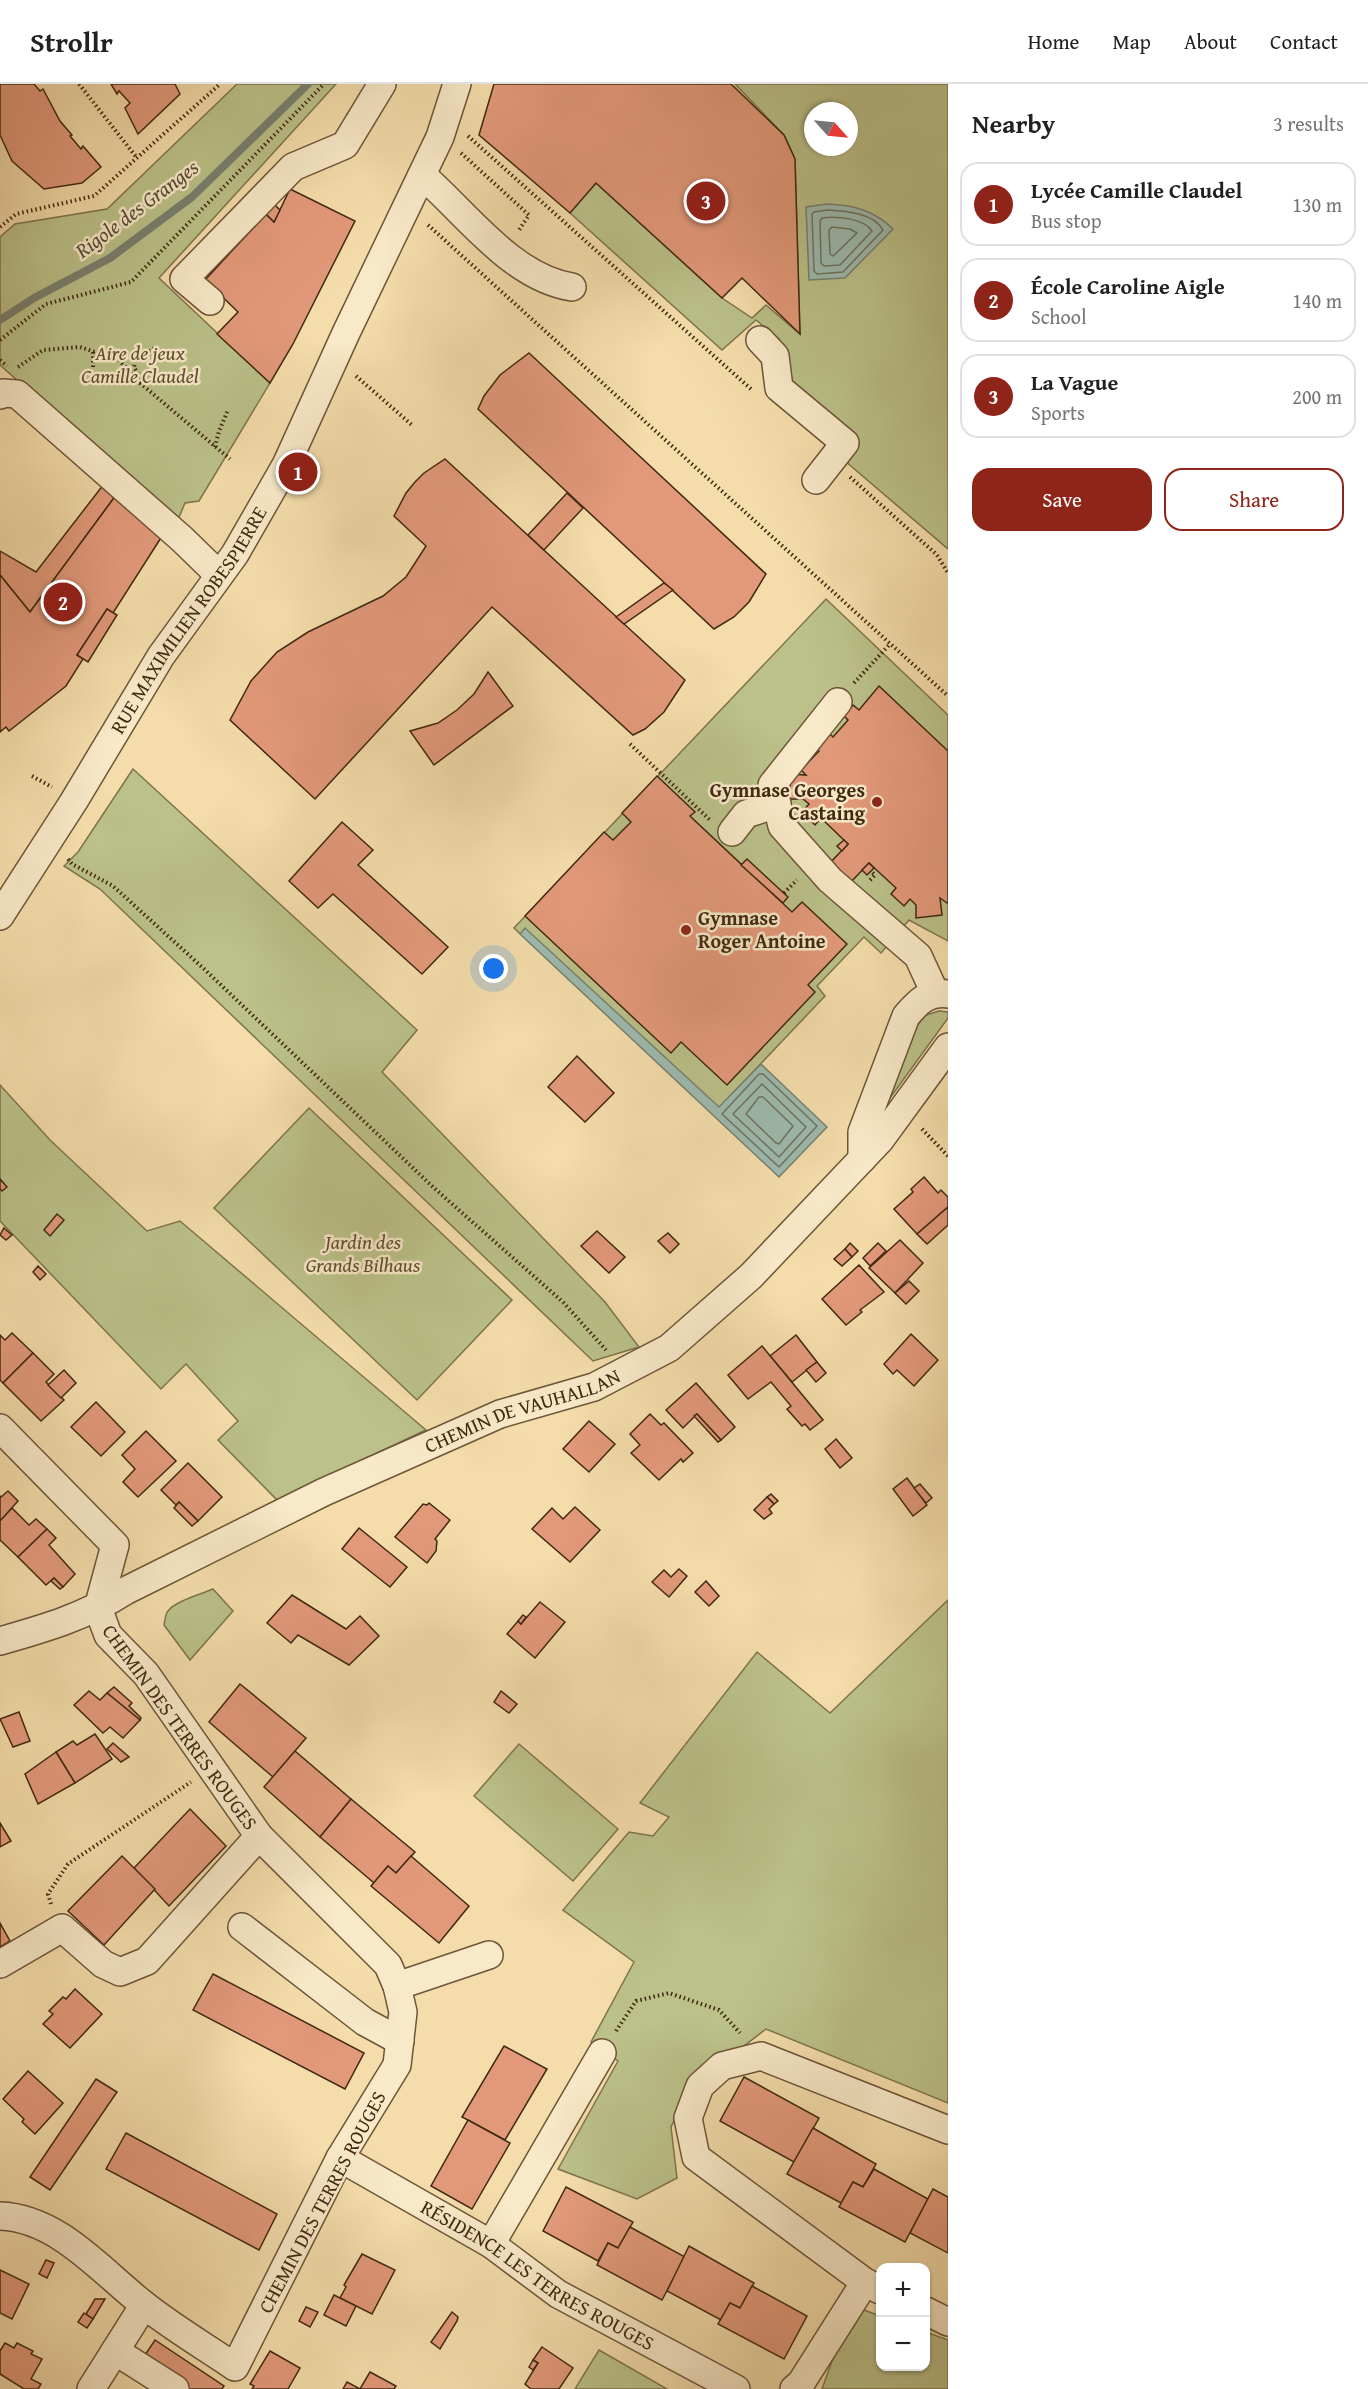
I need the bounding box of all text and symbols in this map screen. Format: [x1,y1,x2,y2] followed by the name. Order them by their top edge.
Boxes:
[30,21,113,62] text: Strollr
[1028,26,1079,57] text: Home
[1112,26,1151,57] text: Map
[1184,26,1237,57] text: About
[1270,26,1338,57] text: Contact
[804,102,858,156] north arrow
[972,104,1055,143] text: Nearby
[1273,109,1344,138] text: 3 results
[68,152,205,266] water label: Rigole des Granges
[1031,174,1242,206] text: Lycée Camille Claudel
[686,178,726,224] pin: 3
[988,190,999,219] text: 1
[1292,190,1342,219] text: 130 m
[1031,206,1102,235] text: Bus stop
[1031,270,1225,302] text: École Caroline Aigle
[988,286,999,315] text: 2
[1292,286,1342,315] text: 140 m
[1031,302,1087,331] text: School
[81,338,199,390] park label: Aire de jeux Camille Claudel
[1031,366,1118,398] text: La Vague
[988,382,999,411] text: 3
[1292,382,1342,411] text: 200 m
[1031,398,1085,427] text: Sports
[278,450,318,494] pin: 1
[972,468,1152,531] button: Save
[1164,468,1344,531] button: Share
[103,501,273,739] street label: RUE MAXIMILIEN ROBESPIERRE
[44,580,82,624] pin: 2
[710,775,865,827] place label: Gymnase Georges Castaing
[870,795,884,809] marker: Gymnase Georges Castaing
[698,903,826,955] place label: Gymnase Roger Antoine
[679,923,693,937] marker: Gymnase Roger Antoine
[479,954,508,983] your location
[306,1227,421,1279] park label: Jardin des Grands Bilhaus
[420,1361,625,1460] street label: CHEMIN DE VAUHALLAN
[96,1618,265,1835] street label: CHEMIN DES TERRES ROUGES
[251,2086,393,2318] street label: CHEMIN DES TERRES ROUGES
[416,2192,660,2357] street label: RÉSIDENCE LES TERRES ROUGES
[876,2263,930,2371] map controls
[876,2263,930,2317] button: +
[876,2317,930,2371] button: −

